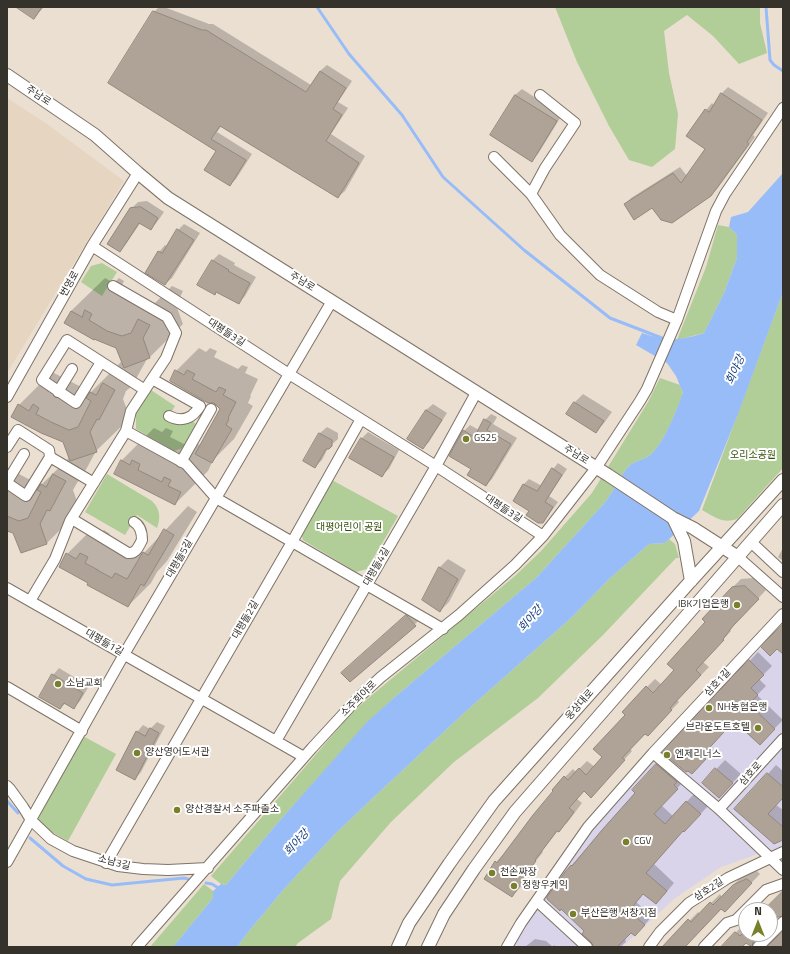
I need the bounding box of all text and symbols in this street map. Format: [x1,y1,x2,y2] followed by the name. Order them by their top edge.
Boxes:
[23,83,53,109] street label: 주남로
[58,269,82,299] street label: 번영로
[287,270,317,294] street label: 주남로
[205,316,247,350] street label: 대평들3길
[724,353,748,387] water label: 회야강
[474,433,497,445] place label: GS25
[461,434,471,444] marker: GS25
[561,443,591,467] street label: 주남로
[730,450,776,462] park label: 오리소공원
[482,492,524,526] street label: 대평들3길
[316,522,382,534] park label: 대평어린이 공원
[164,538,196,580] street label: 대평들5길
[361,546,393,588] street label: 대평들4길
[230,599,262,641] street label: 대평들2길
[678,599,729,611] place label: IBK기업은행
[732,600,742,610] marker: IBK기업은행
[516,603,546,635] water label: 회야강
[83,627,125,659] street label: 대평들1길
[702,667,734,699] street label: 삼호1길
[66,678,103,690] place label: 소남교회
[338,678,380,720] street label: 소주회야로
[53,679,63,689] marker: 소남교회
[563,687,597,723] street label: 웅상대로
[717,702,767,714] place label: NH농협은행
[704,703,714,713] marker: NH농협은행
[686,722,750,734] place label: 브라운도트호텔
[753,723,763,733] marker: 브라운도트호텔
[145,747,209,759] place label: 양산영어도서관
[132,748,142,758] marker: 양산영어도서관
[675,749,721,761] place label: 엔제리너스
[662,750,672,760] marker: 엔제리너스
[737,760,765,788] street label: 삼호로
[185,804,279,816] place label: 양산경찰서 소주파출소
[172,805,182,815] marker: 양산경찰서 소주파출소
[282,827,312,859] water label: 회야강
[634,836,651,848] place label: CGV
[621,837,631,847] marker: CGV
[96,853,132,873] street label: 소남3길
[500,867,537,879] place label: 천손짜장
[487,868,497,878] marker: 천손짜장
[692,876,726,904] street label: 삼호2길
[522,880,568,892] place label: 정항우케익
[509,881,519,891] marker: 정항우케익
[738,902,778,942] north arrow
[754,903,762,919] text: N
[581,908,657,920] place label: 부산은행 서창지점
[568,909,578,919] marker: 부산은행 서창지점

